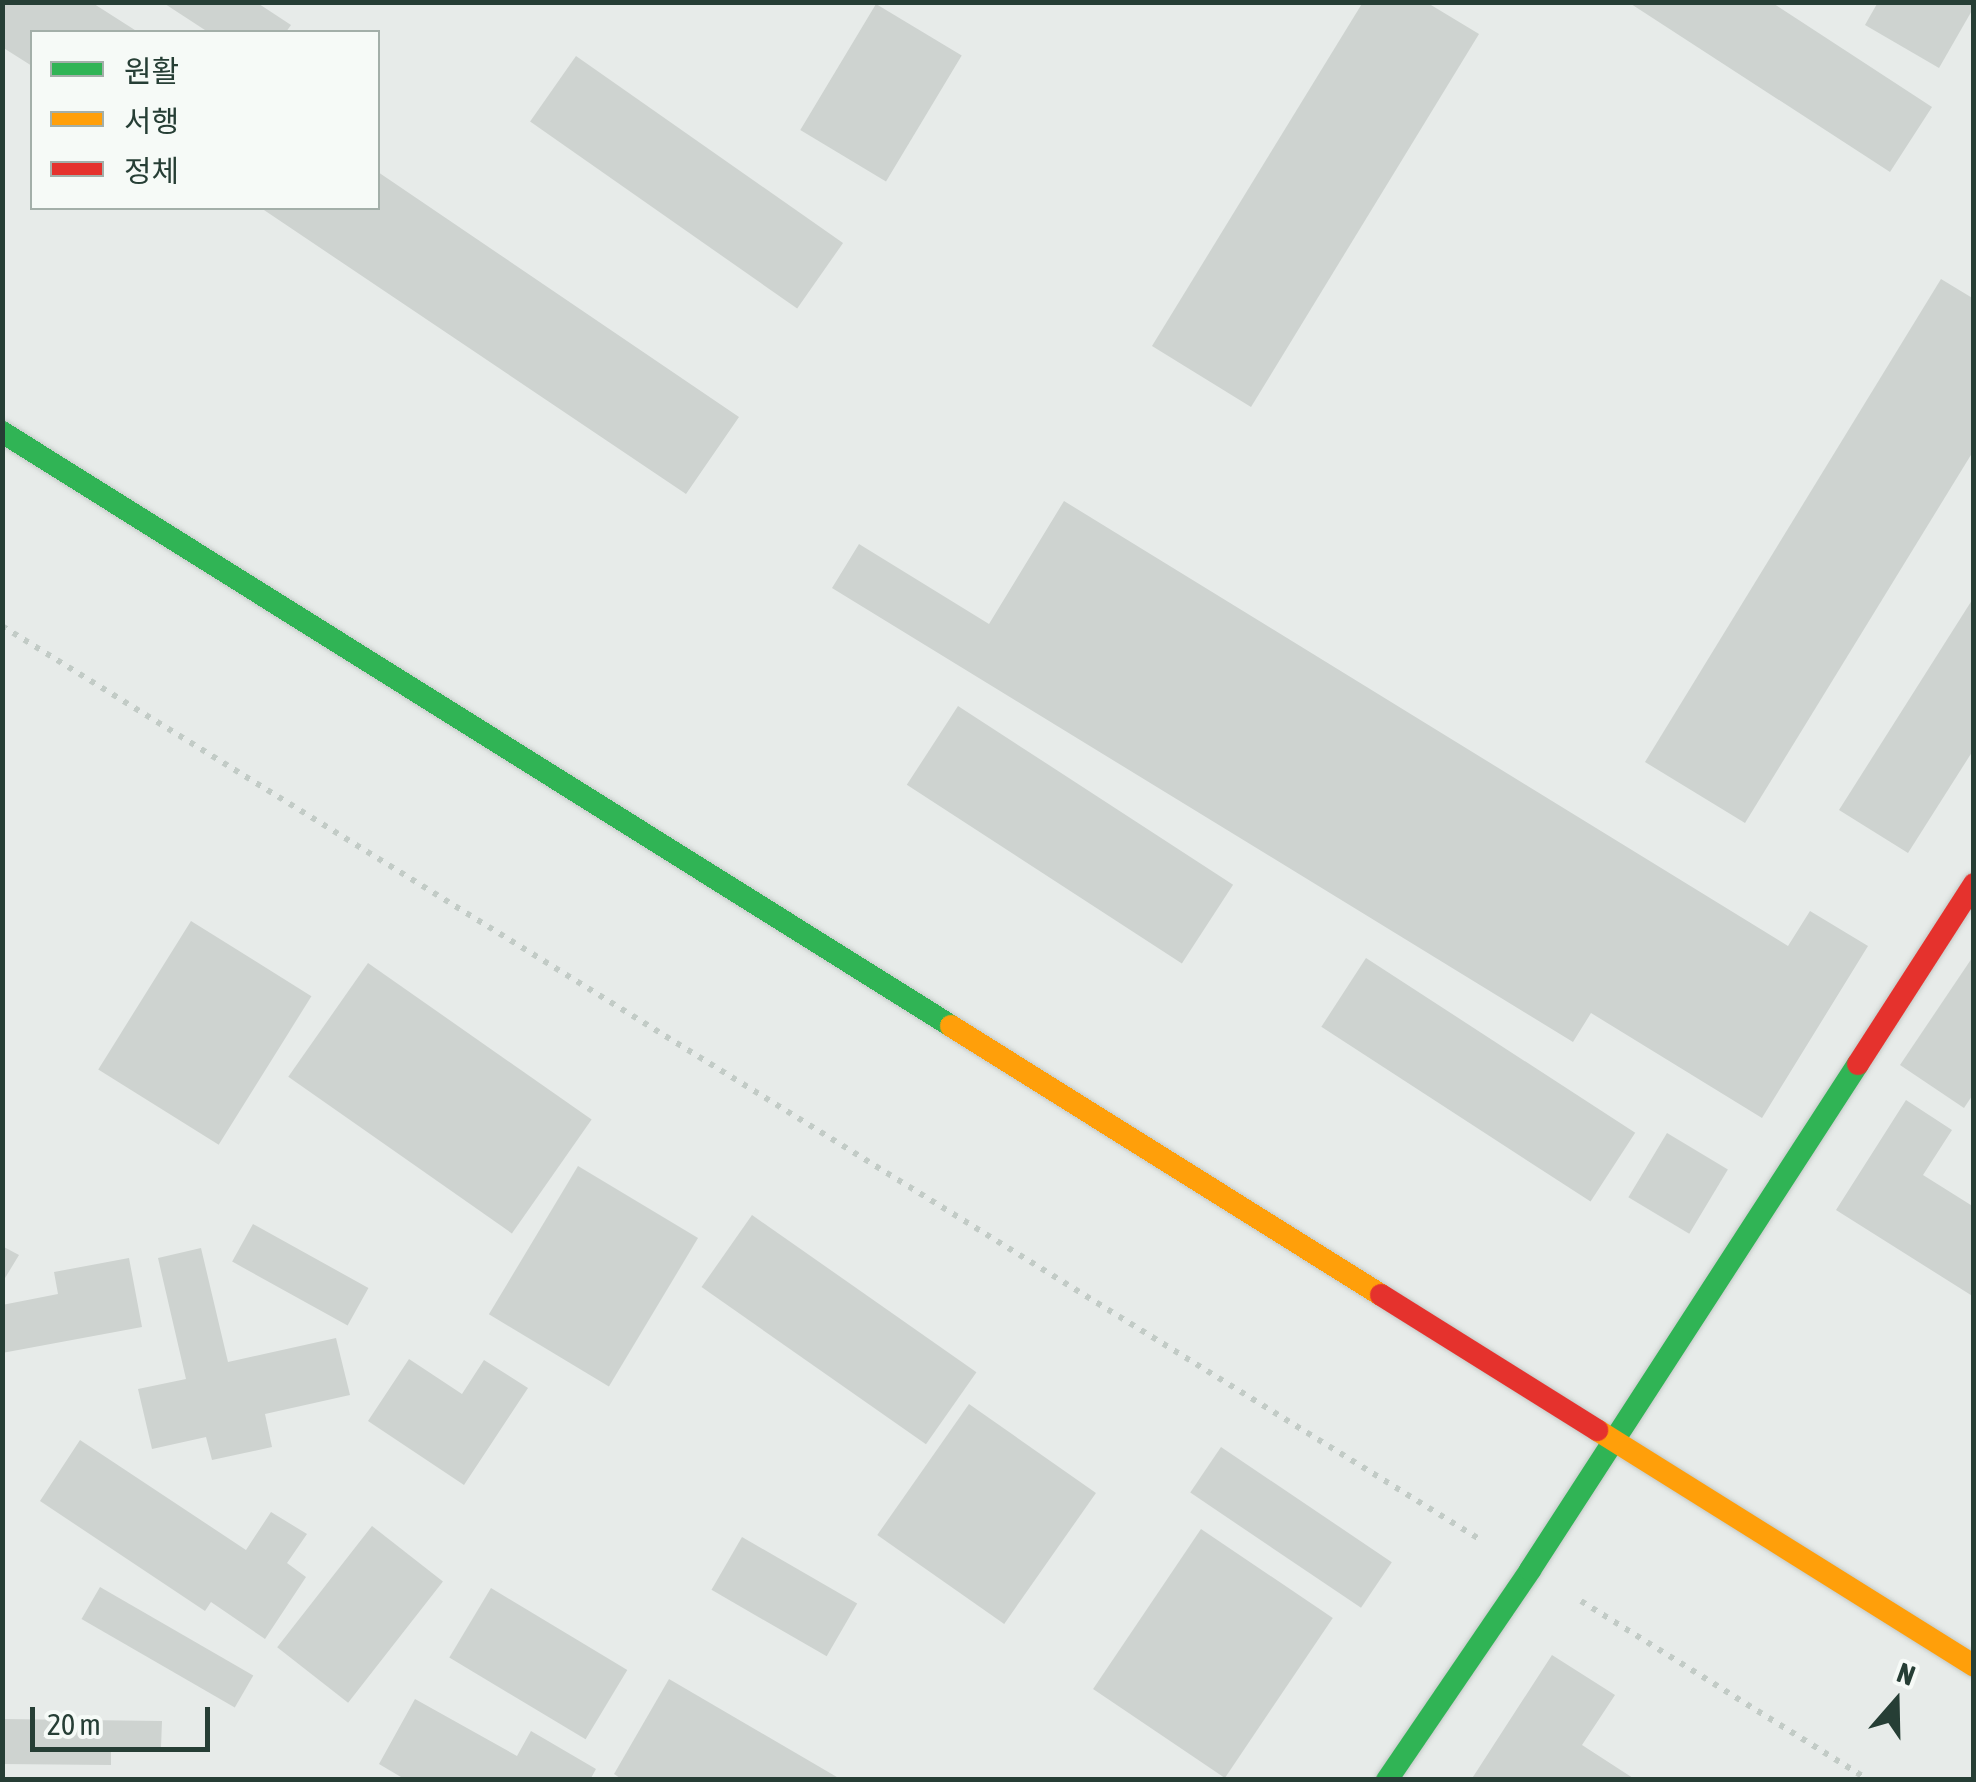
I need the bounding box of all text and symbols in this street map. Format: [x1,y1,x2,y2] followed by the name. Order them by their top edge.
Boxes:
[30,30,380,210] legend
[124,54,179,88] text: 원활
[124,104,179,138] text: 서행
[124,154,179,188] text: 정체
[1846,1652,1946,1752] north arrow
[1893,1656,1920,1692] text: N
[35,1687,215,1749] scale bar
[47,1707,101,1741] text: 20 m

